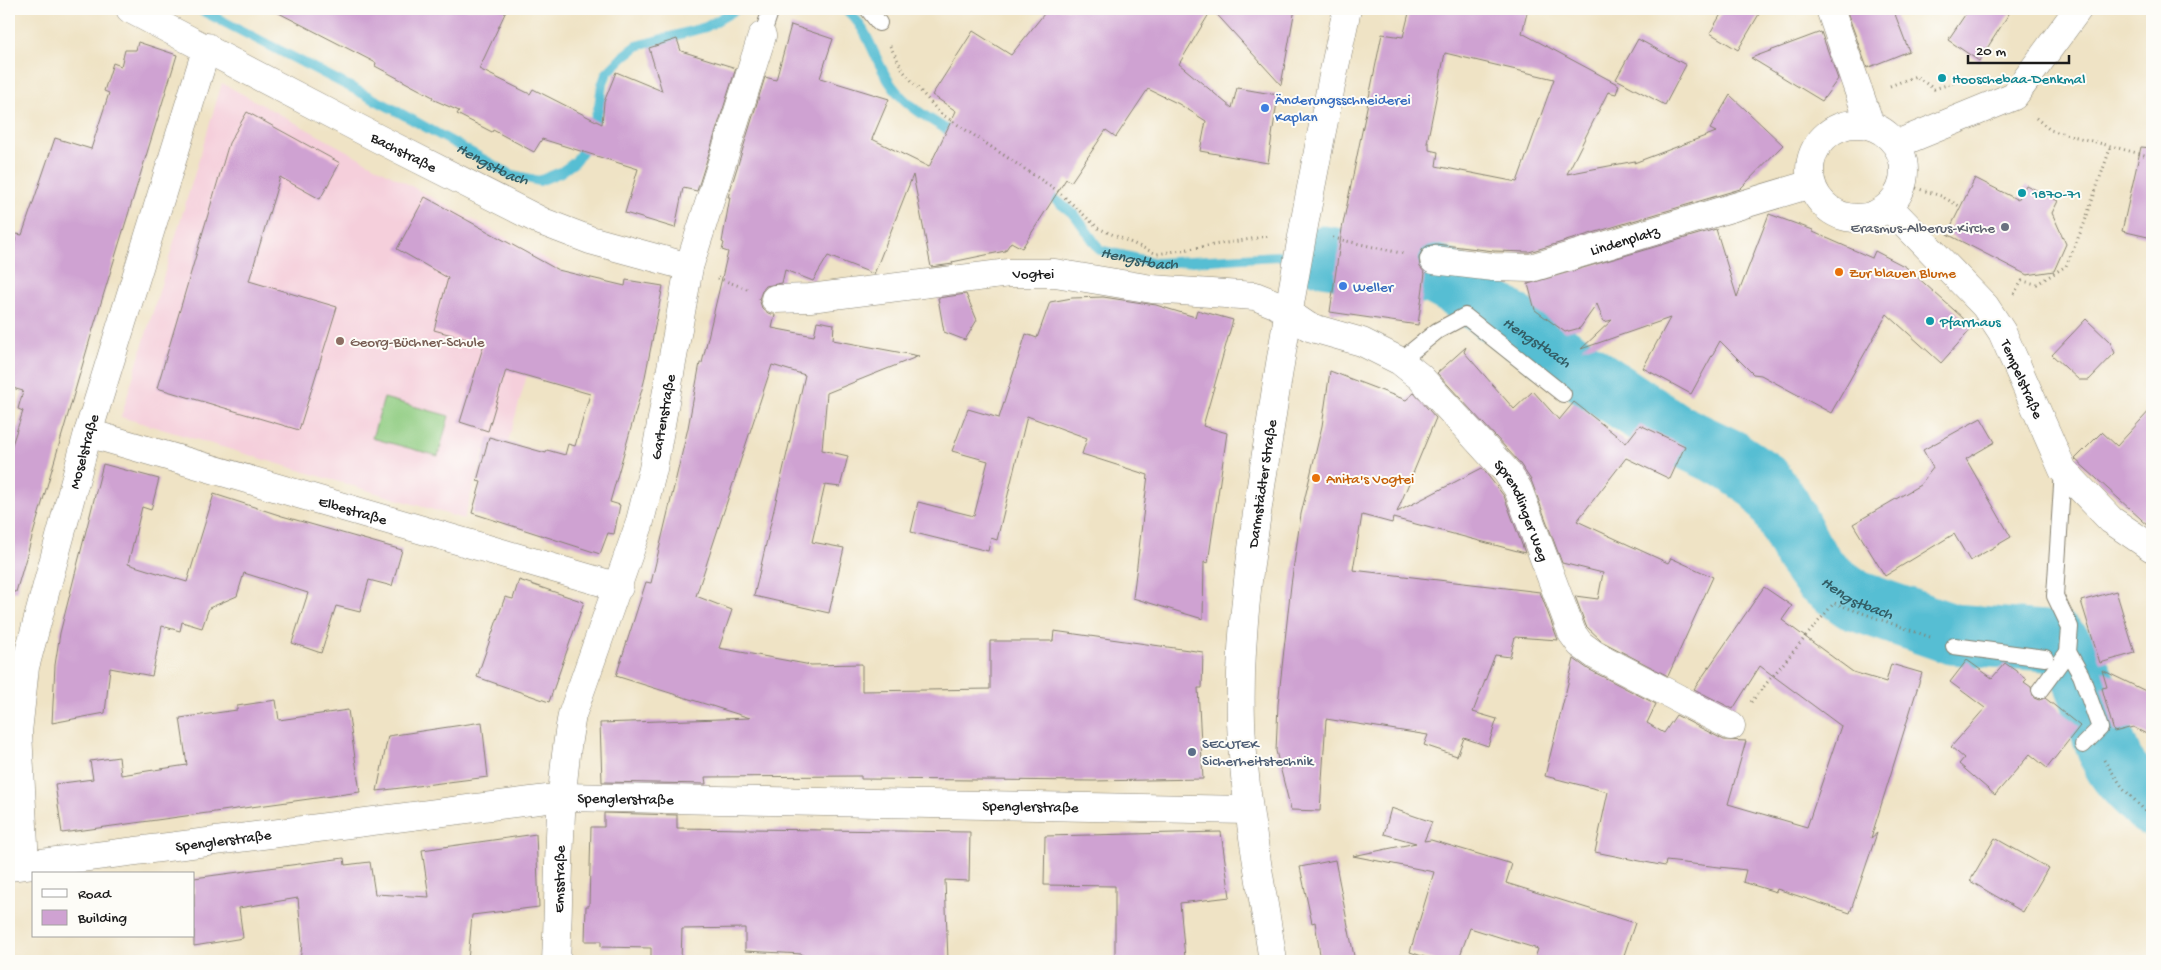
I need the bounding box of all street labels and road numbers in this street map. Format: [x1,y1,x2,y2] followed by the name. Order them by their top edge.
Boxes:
[366,129,439,178] street label: Bachstraße
[1588,223,1662,261] street label: Lindenplatz
[1012,266,1054,284] street label: Vogtei
[1995,336,2046,422] street label: Tempelstraße
[648,373,681,461] street label: Gartenstraße
[66,412,104,491] street label: Moselstraße
[1245,418,1282,550] street label: Darmstädter Straße
[1489,457,1551,565] street label: Sprendlinger Weg
[316,493,389,530] street label: Elbestraße
[577,790,674,810] street label: Spenglerstraße
[982,798,1079,818] street label: Spenglerstraße
[175,827,273,857] street label: Spenglerstraße
[551,845,571,913] street label: Emsstraße

